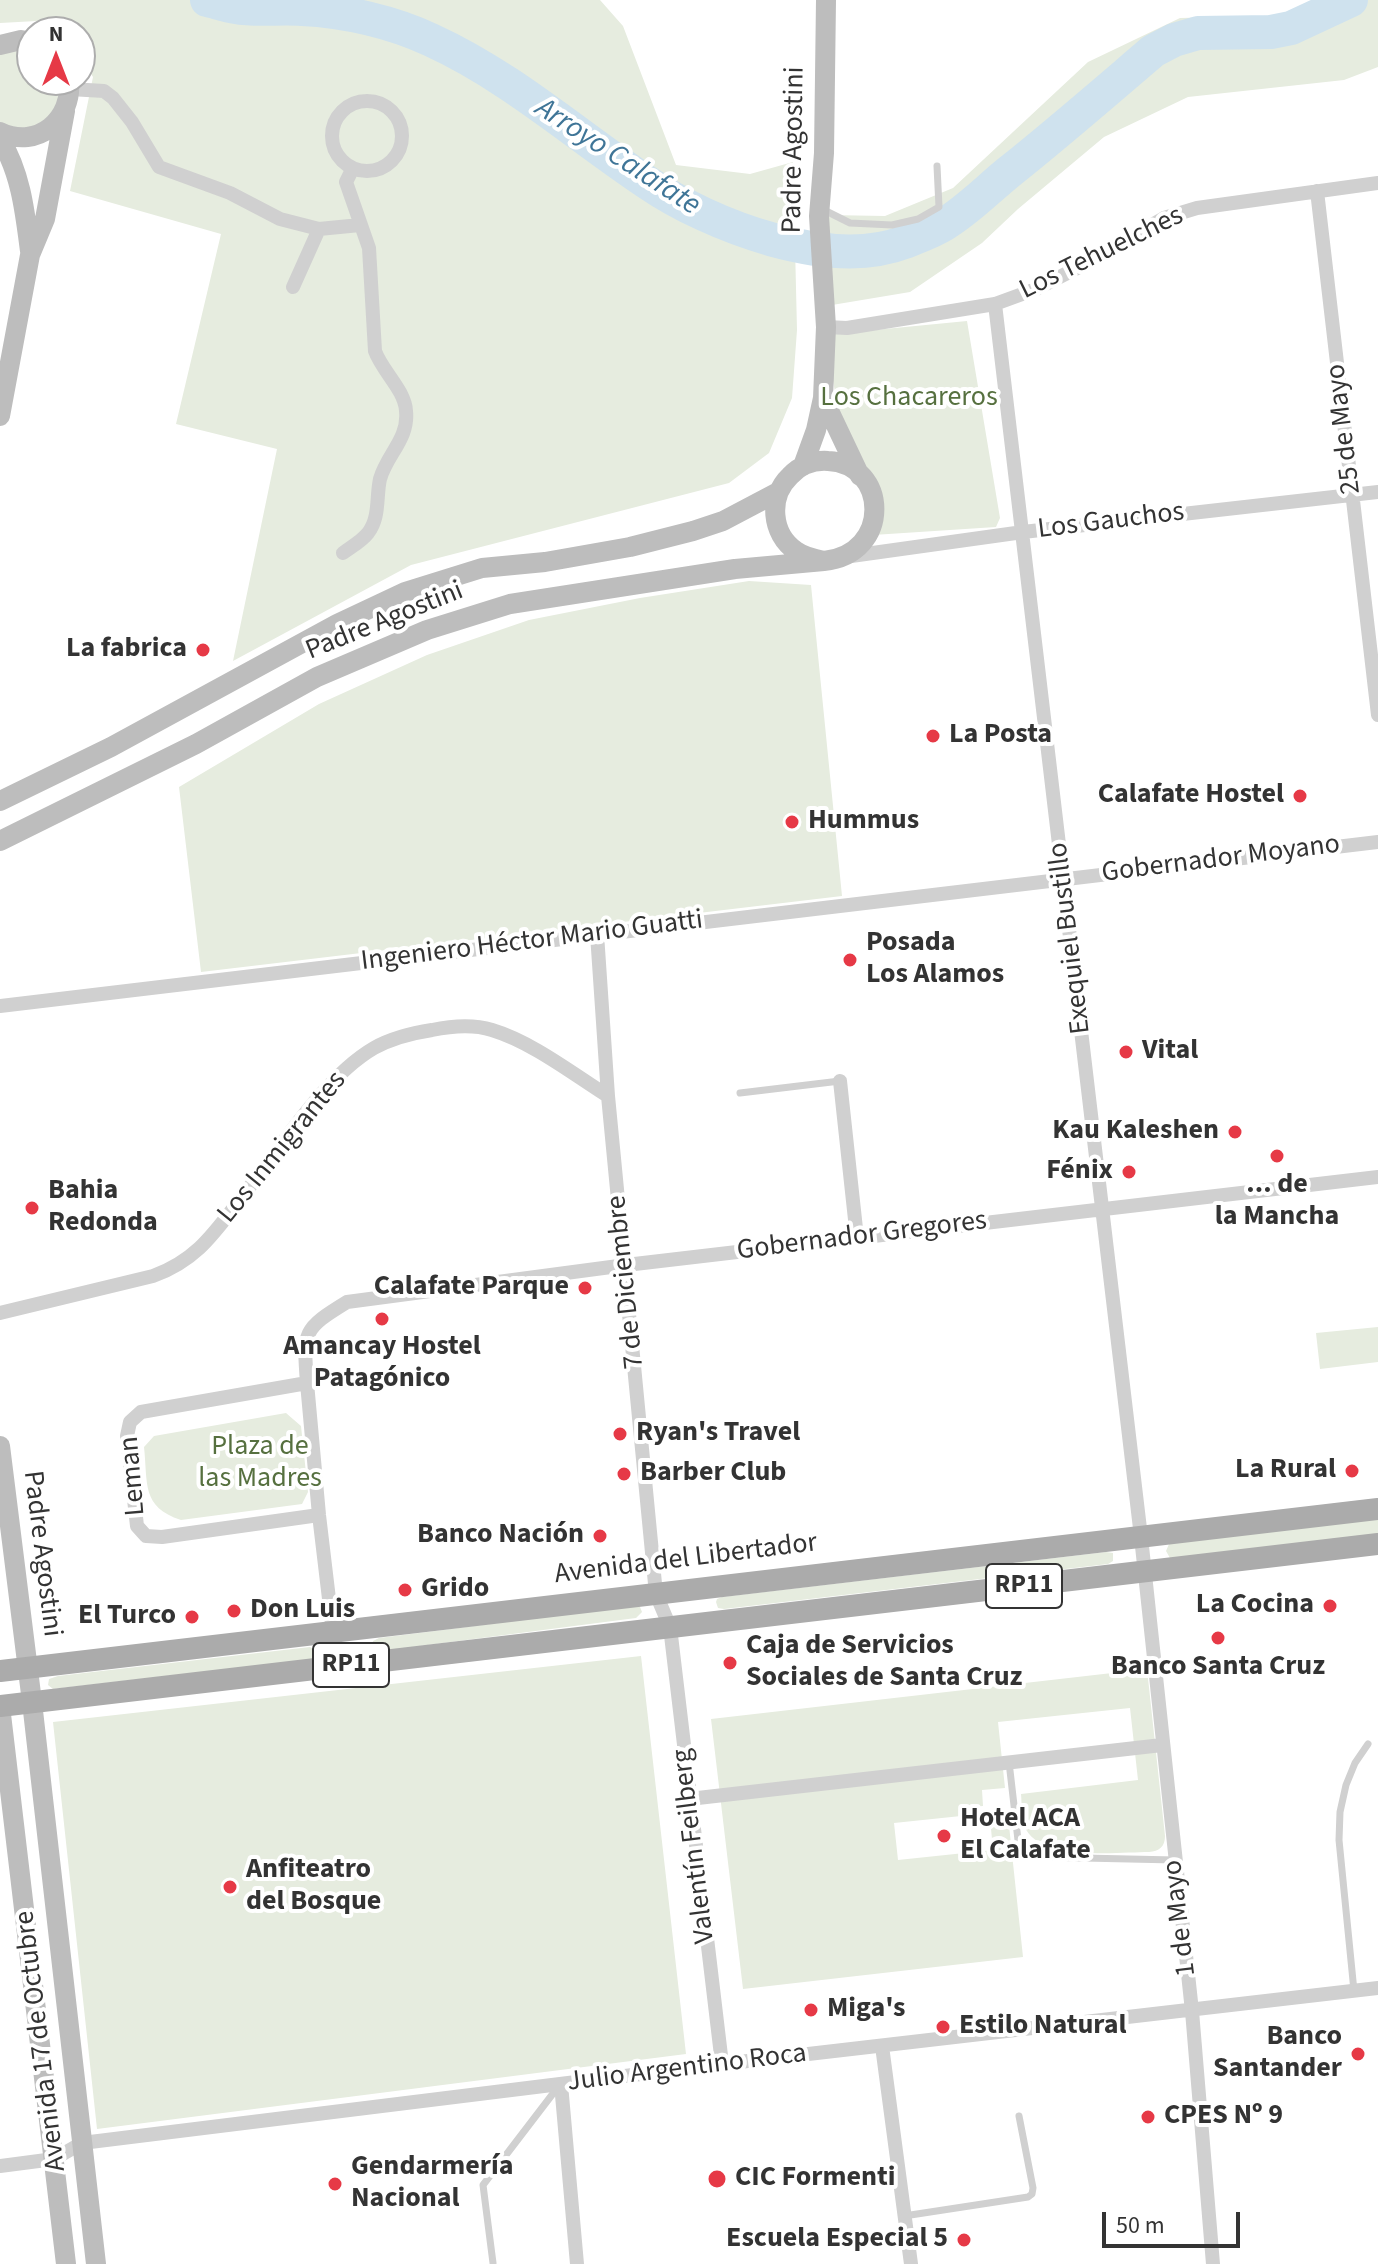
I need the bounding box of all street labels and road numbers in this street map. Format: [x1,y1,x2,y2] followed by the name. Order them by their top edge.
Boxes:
[777,66,813,234] street label: Padre Agostini
[1015,200,1189,308] street label: Los Tehuelches
[1320,362,1370,496] street label: 25 de Mayo
[1036,496,1186,548] street label: Los Gauchos
[301,575,469,669] street label: Padre Agostini
[1100,829,1342,891] street label: Gobernador Moyano
[1043,840,1099,1036] street label: Exequiel Bustillo
[359,904,705,980] street label: Ingeniero Héctor Mario Guatti
[211,1065,355,1231] street label: Los Inmigrantes
[601,1194,653,1370] street label: 7 de Diciembre
[735,1205,989,1269] street label: Gobernador Gregores
[114,1435,154,1517] street label: Leman
[14,1469,68,1639] street label: Padre Agostini
[553,1527,819,1593] street label: Avenida del Libertador
[986,1564,1062,1608] road number: RP11
[313,1643,389,1687] road number: RP11
[666,1747,724,1945] street label: Valentín Feilberg
[1157,1858,1205,1978] street label: 1 de Mayo
[9,1909,75,2173] street label: Avenida 17 de Octubre
[565,2038,809,2100] street label: Julio Argentino Roca

